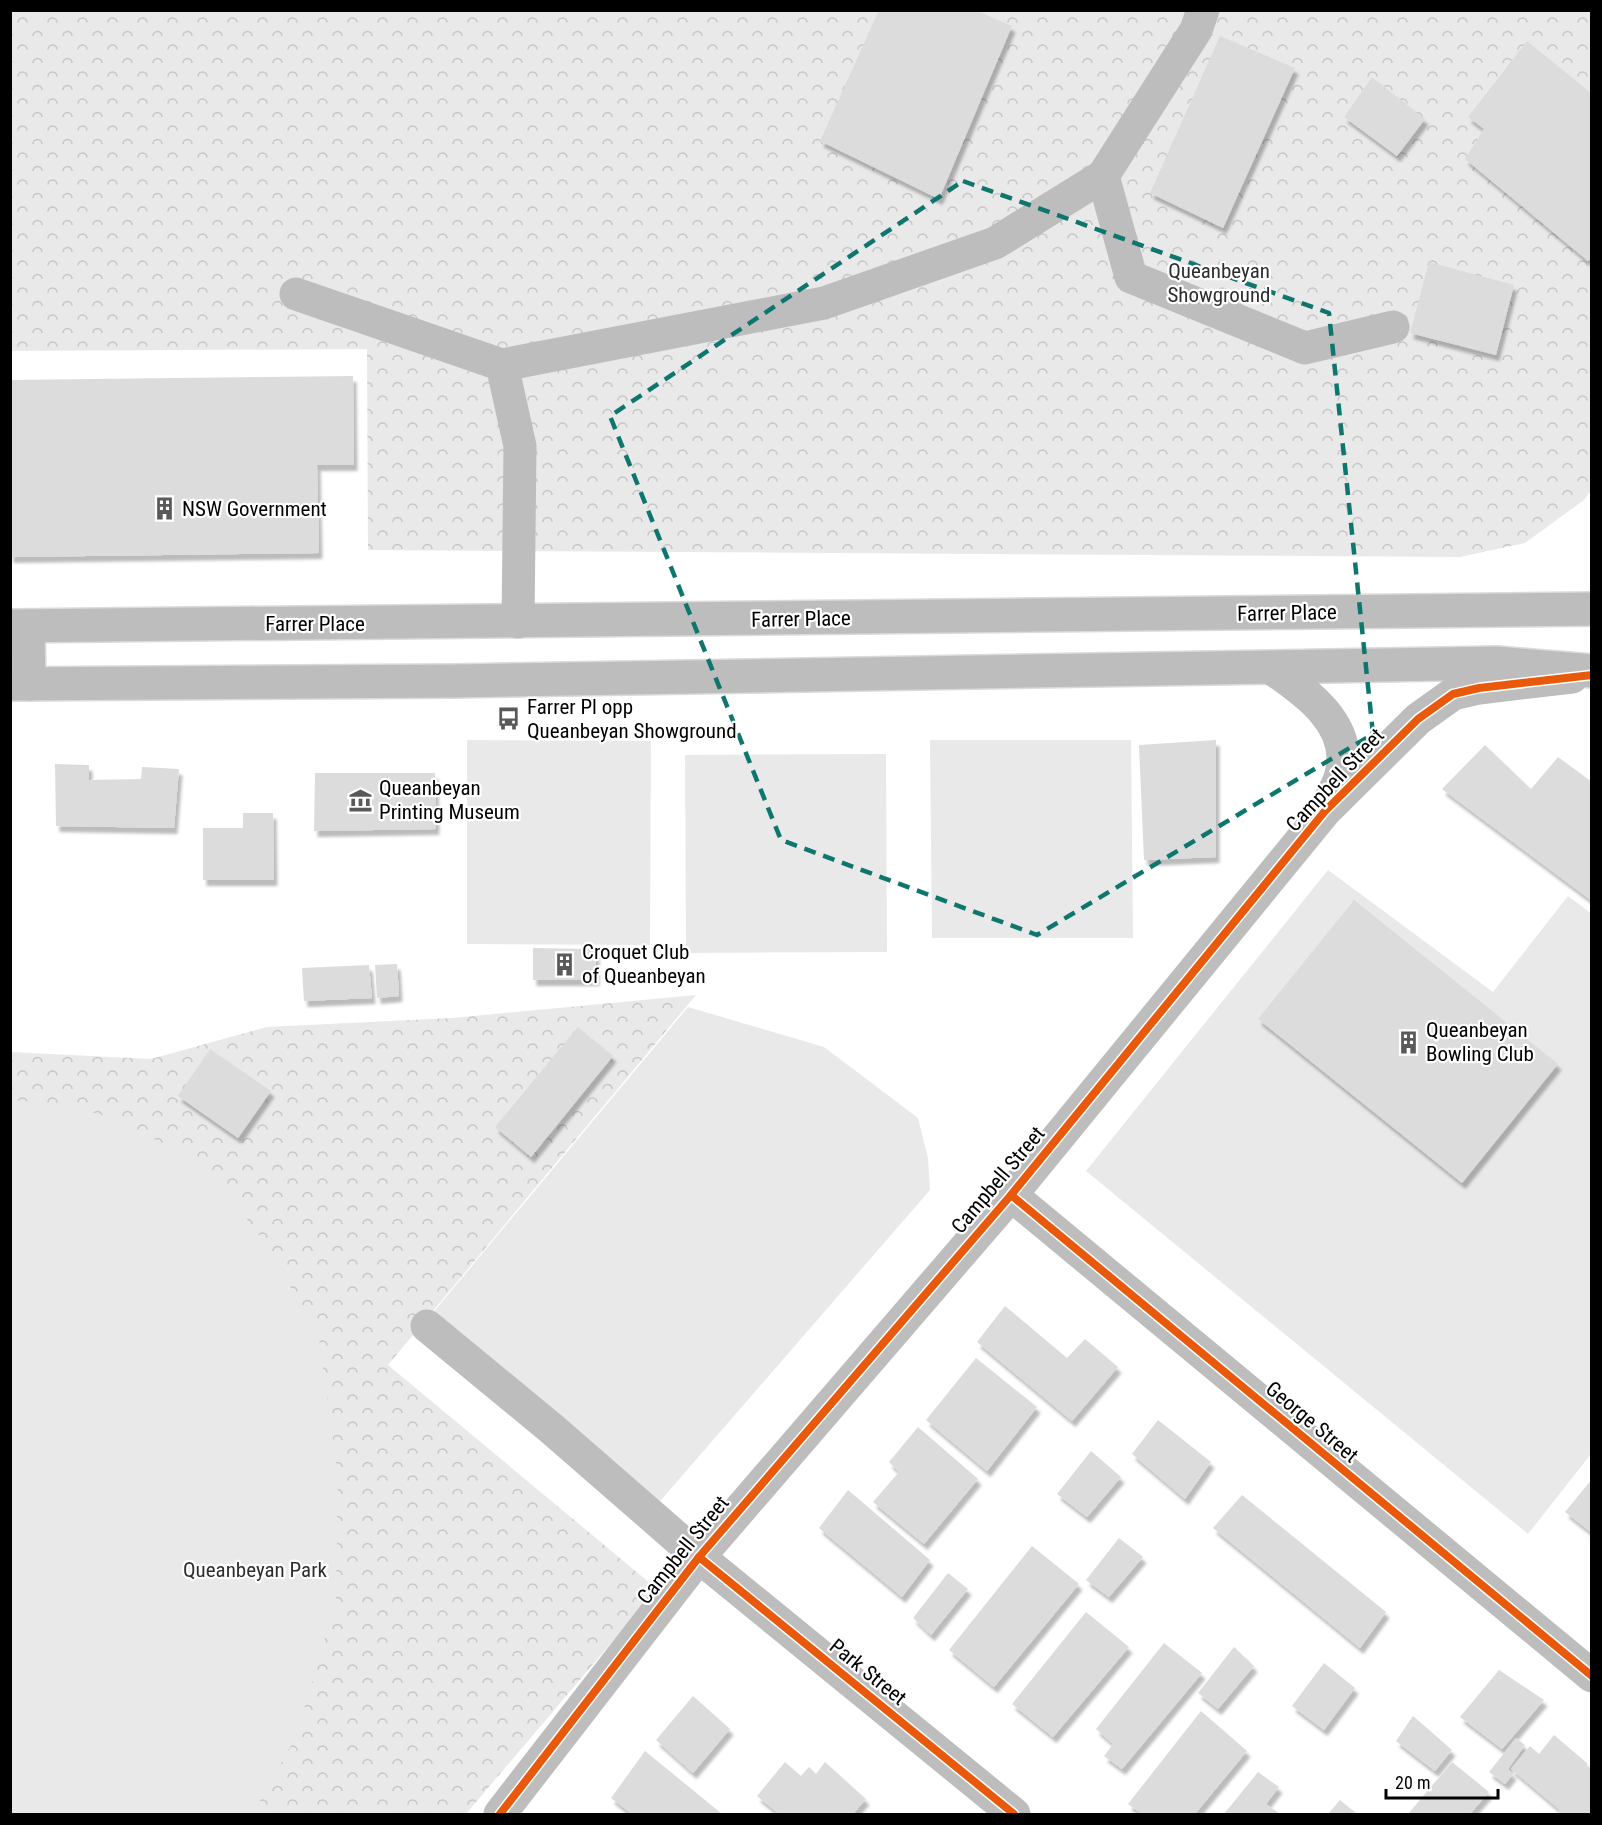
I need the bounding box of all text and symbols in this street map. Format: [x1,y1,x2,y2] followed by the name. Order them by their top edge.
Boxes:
[1167,259,1271,307] park label: Queanbeyan Showground
[151,496,177,522] building icon: NSW Government
[182,497,327,521] place label: NSW Government
[1237,600,1337,626] street label: Farrer Place
[751,606,851,632] street label: Farrer Place
[265,612,365,636] street label: Farrer Place
[527,695,737,743] place label: Farrer Pl opp Queanbeyan Showground
[496,706,522,732] bus stop icon: Farrer Pl opp Queanbeyan Showground
[1281,724,1389,836] street label: Campbell Street
[379,776,520,824] place label: Queanbeyan Printing Museum
[348,787,374,813] museum icon: Queanbeyan Printing Museum
[582,940,706,988] place label: Croquet Club of Queanbeyan
[551,951,577,977] building icon: Croquet Club of Queanbeyan
[1426,1018,1534,1066] place label: Queanbeyan Bowling Club
[1395,1029,1421,1055] building icon: Queanbeyan Bowling Club
[946,1122,1050,1238] street label: Campbell Street
[1261,1376,1363,1468] street label: George Street
[632,1491,734,1609] street label: Campbell Street
[183,1558,328,1582] park label: Queanbeyan Park
[825,1634,911,1710] street label: Park Street
[1386,1762,1498,1800] scale bar
[1395,1772,1430,1793] text: 20 m

